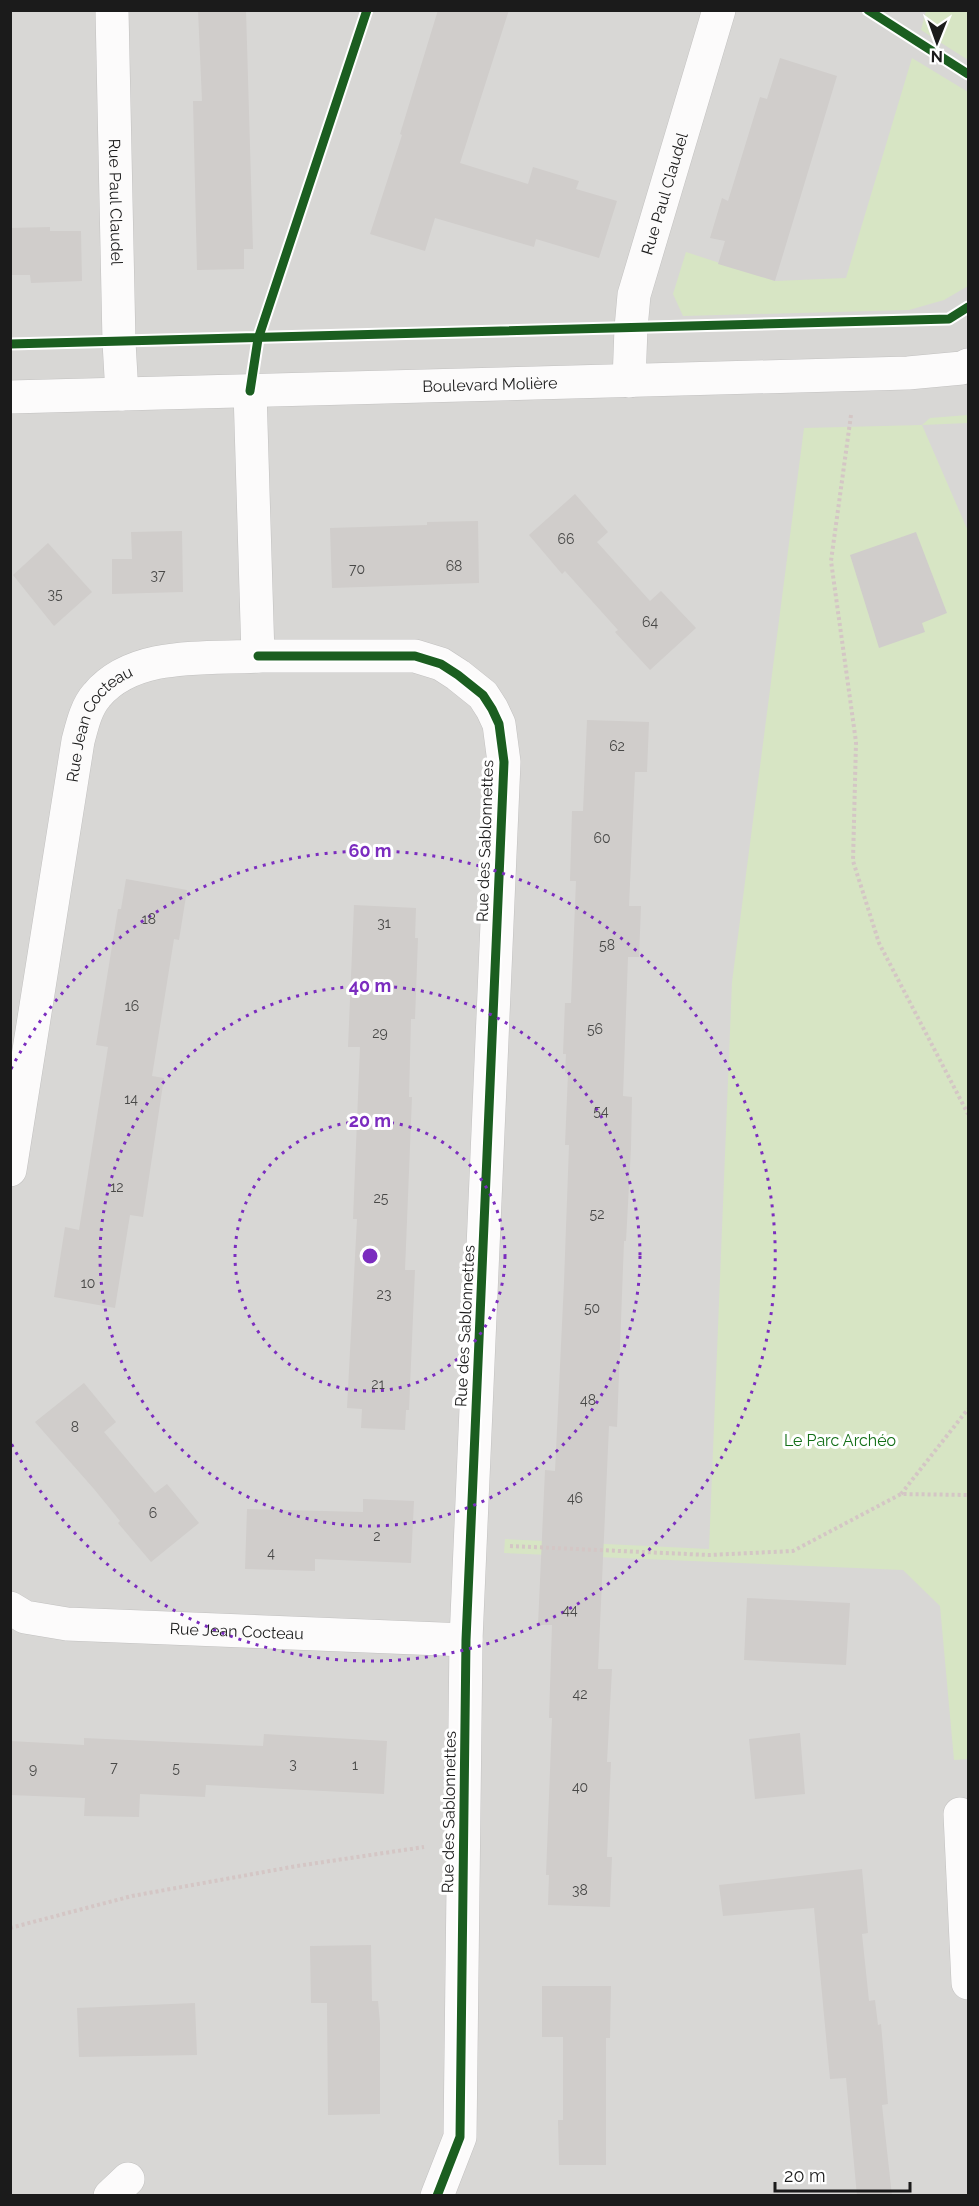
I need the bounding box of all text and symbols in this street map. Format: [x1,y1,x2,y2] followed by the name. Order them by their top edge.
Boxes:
[907,12,967,72] north arrow
[930,47,943,66] text: N
[637,130,692,257] street label: Rue Paul Claudel
[105,138,127,266] street label: Rue Paul Claudel
[422,373,558,395] street label: Boulevard Molière
[558,531,574,547] house number: 66
[446,558,462,574] house number: 68
[349,561,365,577] house number: 70
[151,567,166,583] house number: 37
[47,586,63,602] house number: 35
[642,614,658,630] house number: 64
[62,662,135,783] street label: Rue Jean Cocteau
[609,738,625,754] house number: 62
[473,759,497,922] street label: Rue des Sablonnettes
[593,830,611,846] house number: 60
[348,840,392,861] text: 60 m
[142,911,156,927] house number: 18
[377,915,391,931] house number: 31
[599,937,615,953] house number: 58
[349,975,391,996] text: 40 m
[125,998,139,1014] house number: 16
[587,1021,603,1037] house number: 56
[372,1025,388,1041] house number: 29
[124,1091,138,1107] house number: 14
[593,1103,609,1119] house number: 54
[349,1110,391,1131] text: 20 m
[110,1179,124,1195] house number: 12
[374,1190,389,1206] house number: 25
[590,1206,604,1222] house number: 52
[451,1244,479,1408] street label: Rue des Sablonnettes
[360,1246,380,1266] centre of rings
[81,1275,95,1291] house number: 10
[377,1286,391,1302] house number: 23
[584,1300,600,1316] house number: 50
[371,1376,385,1392] house number: 21
[580,1392,596,1408] house number: 48
[71,1419,79,1435] house number: 8
[784,1431,896,1450] park label: Le Parc Archéo
[567,1490,583,1506] house number: 46
[149,1505,157,1521] house number: 6
[373,1528,381,1544] house number: 2
[267,1545,275,1561] house number: 4
[562,1602,578,1618] house number: 44
[169,1619,304,1643] street label: Rue Jean Cocteau
[573,1686,587,1702] house number: 42
[438,1730,460,1893] street label: Rue des Sablonnettes
[289,1756,297,1772] house number: 3
[352,1757,358,1773] house number: 1
[110,1759,118,1775] house number: 7
[172,1760,180,1776] house number: 5
[29,1761,37,1777] house number: 9
[572,1779,588,1795] house number: 40
[572,1882,588,1898] house number: 38
[775,2155,910,2193] scale bar
[784,2165,826,2186] text: 20 m

